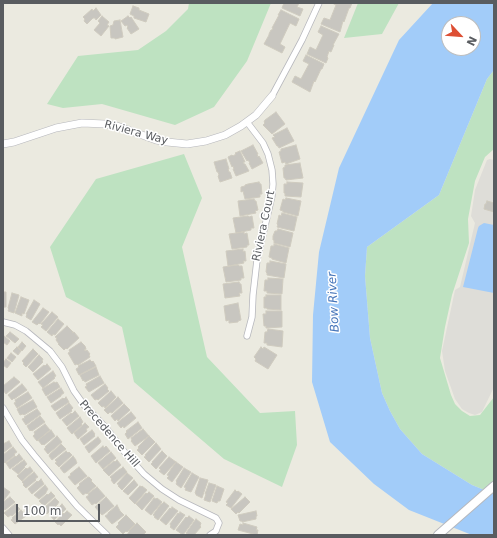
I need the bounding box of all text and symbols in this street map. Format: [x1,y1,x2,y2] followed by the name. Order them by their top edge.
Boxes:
[441,16,481,56] north arrow
[463,34,479,48] text: N
[103,118,169,148] street label: Riviera Way
[250,189,278,263] street label: Riviera Court
[325,272,343,332] water label: Bow River
[76,398,142,470] street label: Precedence Hill
[18,496,102,522] scale bar
[23,504,61,518] text: 100 m

